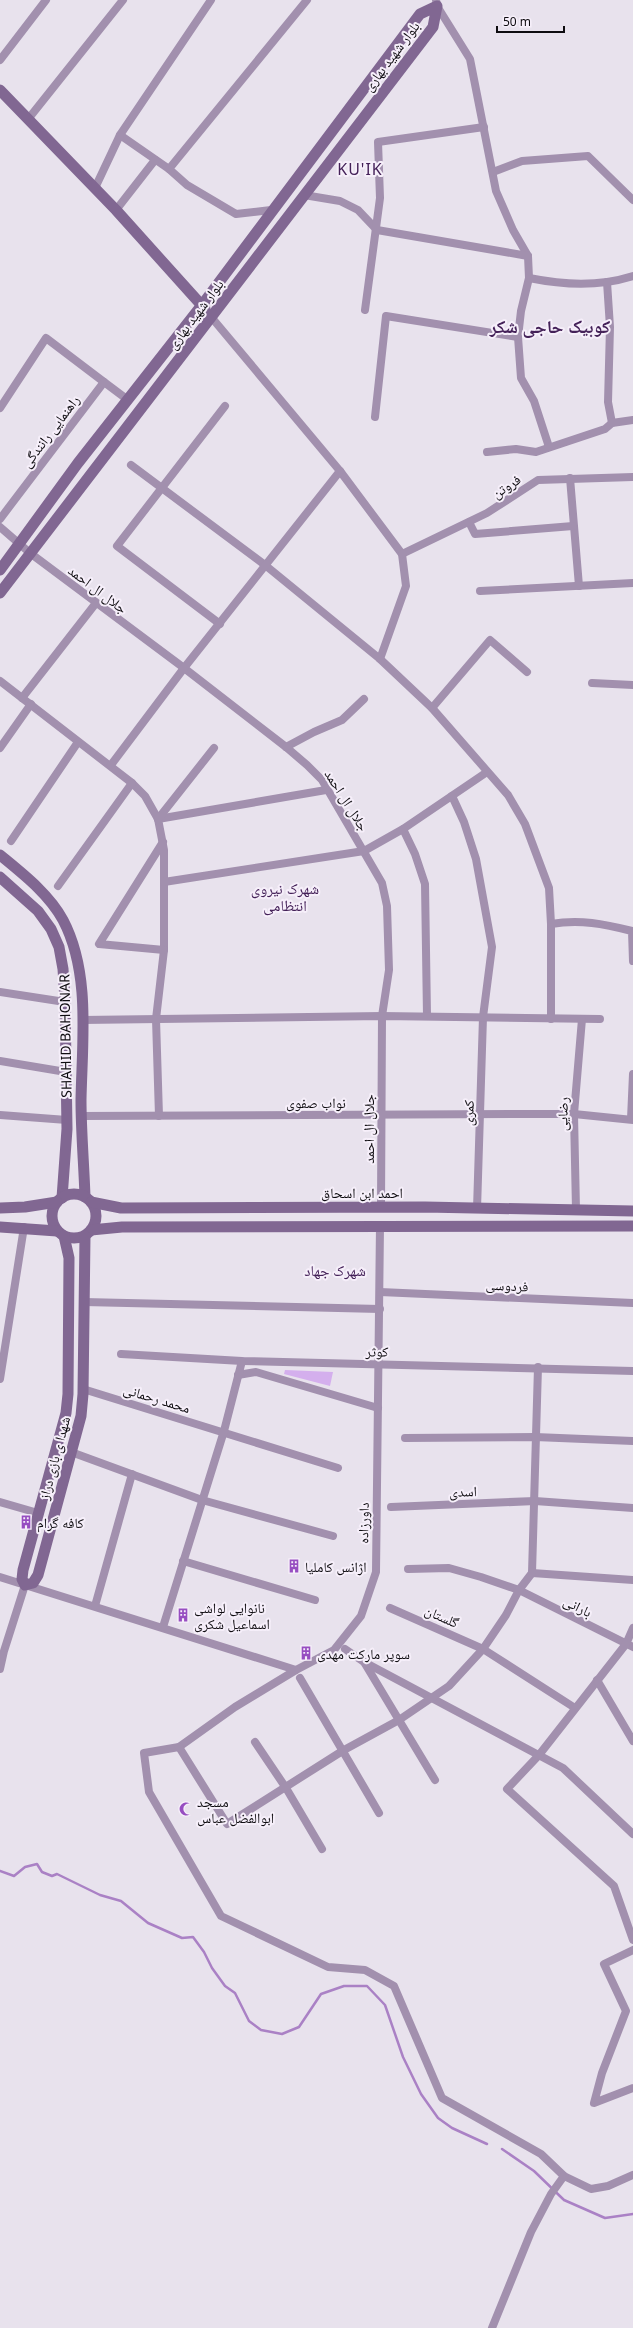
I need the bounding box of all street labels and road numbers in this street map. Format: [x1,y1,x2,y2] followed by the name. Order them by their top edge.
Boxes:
[358,17,424,95] street label: بلوار شهید بهاری
[162,275,228,353] street label: بلوار شهید بهاری
[17,391,83,471] street label: راهنمایی رانندگی
[488,470,524,502] street label: فروتن
[65,561,131,618] street label: جلال ال احمد
[321,766,373,835] street label: جلال ال احمد
[54,974,76,1098] street label: SHAHID BAHONAR
[286,1093,346,1112] street label: نواب صفوی
[359,1094,378,1164] street label: جلال ال احمد
[552,1096,572,1132] street label: رضایی
[458,1100,478,1126] street label: کمری
[321,1183,403,1202] street label: احمد ابن اسحاق
[485,1274,529,1296] street label: فردوسی
[364,1341,389,1361] street label: کوثر
[121,1379,193,1417] street label: محمد رحمانی
[34,1414,74,1503] street label: شهدا ی بازی دراز
[449,1481,477,1501] street label: اسدی
[353,1502,373,1544] street label: داورزاده
[560,1591,596,1621] street label: بارانی
[422,1600,462,1632] street label: گلستان

